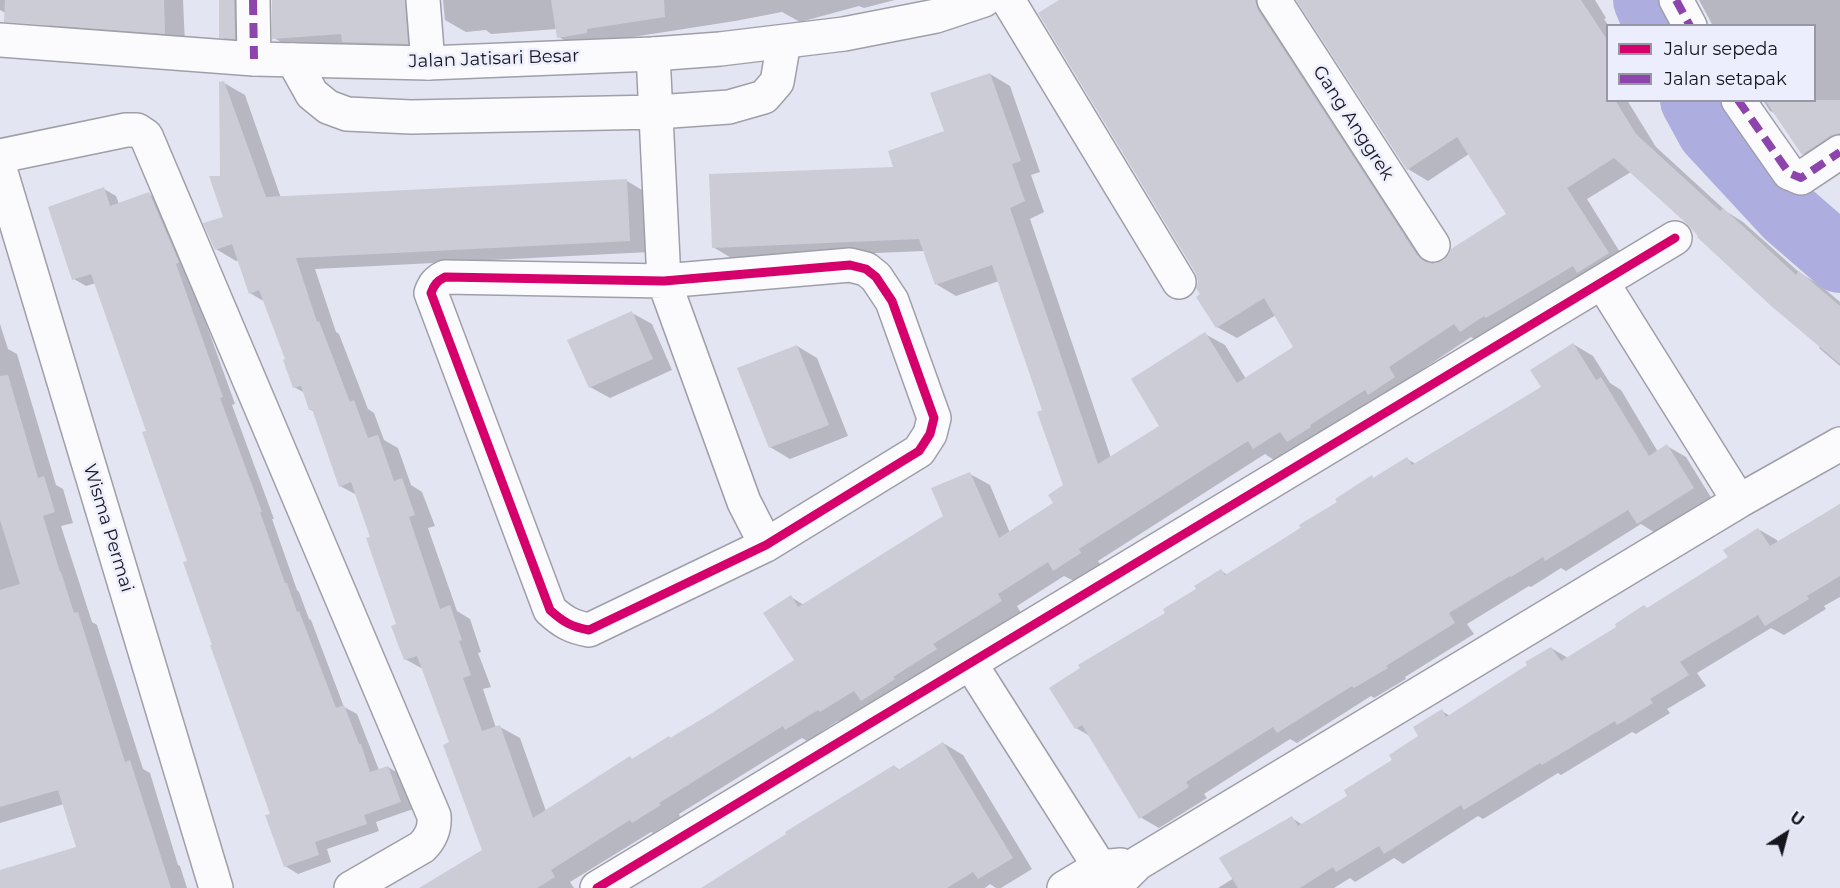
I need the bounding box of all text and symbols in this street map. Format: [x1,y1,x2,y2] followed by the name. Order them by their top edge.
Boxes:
[1606,24,1816,102] legend
[1664,38,1778,60] text: Jalur sepeda
[408,45,580,73] street label: Jalan Jatisari Besar
[1308,62,1398,184] street label: Gang Anggrek
[1664,68,1787,90] text: Jalan setapak
[78,461,138,595] street label: Wisma Permai
[1756,804,1816,864] north arrow
[1786,808,1808,830] text: U

